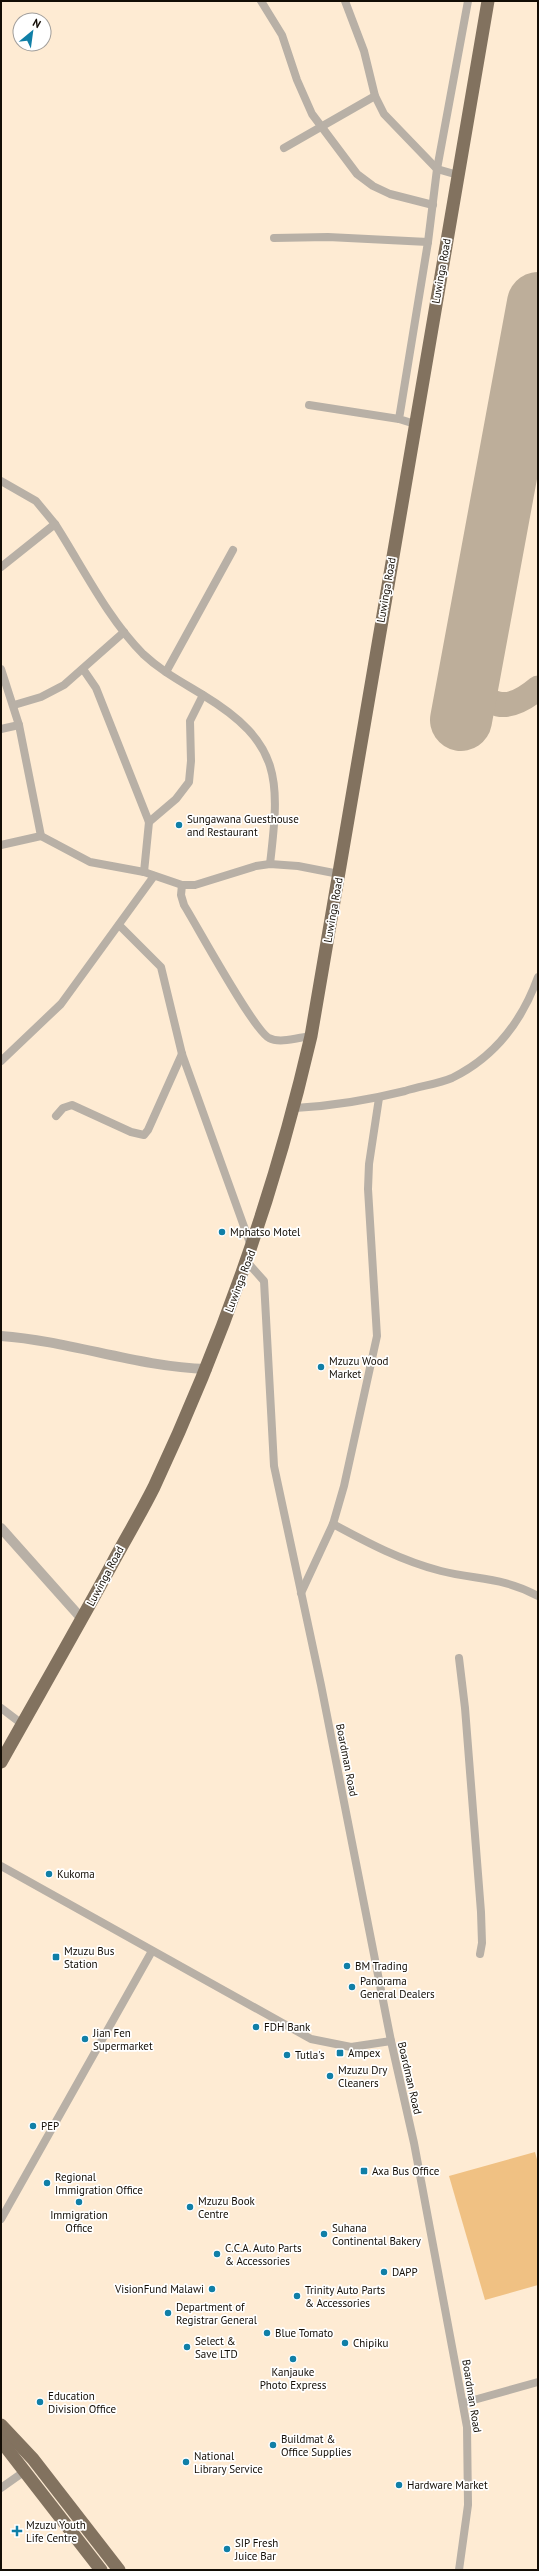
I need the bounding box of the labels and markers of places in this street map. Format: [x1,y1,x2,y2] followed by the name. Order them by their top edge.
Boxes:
[187,812,299,839] place label: Sungawana Guesthouse and Restaurant
[174,820,184,830] marker: Sungawana Guesthouse and Restaurant
[230,1225,301,1239] place label: Mphatso Motel
[217,1227,227,1237] marker: Mphatso Motel
[329,1354,389,1381] place label: Mzuzu Wood Market
[316,1362,326,1372] marker: Mzuzu Wood Market
[57,1867,95,1881] place label: Kukoma
[44,1869,54,1879] marker: Kukoma
[64,1944,115,1971] place label: Mzuzu Bus Station
[51,1952,61,1962] marker: Mzuzu Bus Station
[355,1959,408,1973] place label: BM Trading
[342,1961,352,1971] marker: BM Trading
[360,1974,435,2001] place label: Panorama General Dealers
[347,1982,357,1992] marker: Panorama General Dealers
[264,2020,311,2034] place label: FDH Bank
[251,2022,261,2032] marker: FDH Bank
[92,2026,153,2053] place label: Jian Fen Supermarket
[80,2034,90,2044] marker: Jian Fen Supermarket
[348,2046,381,2060] place label: Ampex
[295,2048,325,2062] place label: Tutla's
[335,2048,345,2058] marker: Ampex
[282,2050,292,2060] marker: Tutla's
[338,2063,388,2090] place label: Mzuzu Dry Cleaners
[325,2071,335,2081] marker: Mzuzu Dry Cleaners
[41,2119,59,2133] place label: PEP
[28,2121,38,2131] marker: PEP
[372,2164,440,2178] place label: Axa Bus Office
[359,2166,369,2176] marker: Axa Bus Office
[55,2170,143,2197] place label: Regional Immigration Office
[42,2178,52,2188] marker: Regional Immigration Office
[198,2194,256,2221] place label: Mzuzu Book Centre
[74,2197,84,2207] marker: Immigration Office
[185,2202,195,2212] marker: Mzuzu Book Centre
[50,2208,108,2235] place label: Immigration Office
[332,2221,422,2248] place label: Suhana Continental Bakery
[319,2229,329,2239] marker: Suhana Continental Bakery
[225,2241,302,2268] place label: C.C.A. Auto Parts & Accessories
[212,2249,222,2259] marker: C.C.A. Auto Parts & Accessories
[392,2265,418,2279] place label: DAPP
[379,2267,389,2277] marker: DAPP
[114,2282,204,2296] place label: VisionFund Malawi
[305,2283,385,2310] place label: Trinity Auto Parts & Accessories
[207,2284,217,2294] marker: VisionFund Malawi
[292,2291,302,2301] marker: Trinity Auto Parts & Accessories
[176,2300,258,2327] place label: Department of Registrar General
[163,2308,173,2318] marker: Department of Registrar General
[275,2326,333,2340] place label: Blue Tomato
[262,2328,272,2338] marker: Blue Tomato
[195,2334,238,2361] place label: Select & Save LTD
[353,2336,388,2350] place label: Chipiku
[340,2338,350,2348] marker: Chipiku
[182,2342,192,2352] marker: Select & Save LTD
[288,2354,298,2364] marker: Kanjauke Photo Express
[260,2365,327,2392] place label: Kanjauke Photo Express
[48,2389,117,2416] place label: Education Division Office
[35,2397,45,2407] marker: Education Division Office
[281,2432,352,2459] place label: Buildmat & Office Supplies
[268,2440,278,2450] marker: Buildmat & Office Supplies
[194,2449,263,2476] place label: National Library Service
[181,2457,191,2467] marker: National Library Service
[407,2478,488,2492] place label: Hardware Market
[394,2480,404,2490] marker: Hardware Market
[26,2518,86,2545] place label: Mzuzu Youth Life Centre
[11,2525,23,2537] marker: Mzuzu Youth Life Centre
[234,2536,278,2563] place label: SIP Fresh Juice Bar
[222,2544,232,2554] marker: SIP Fresh Juice Bar

